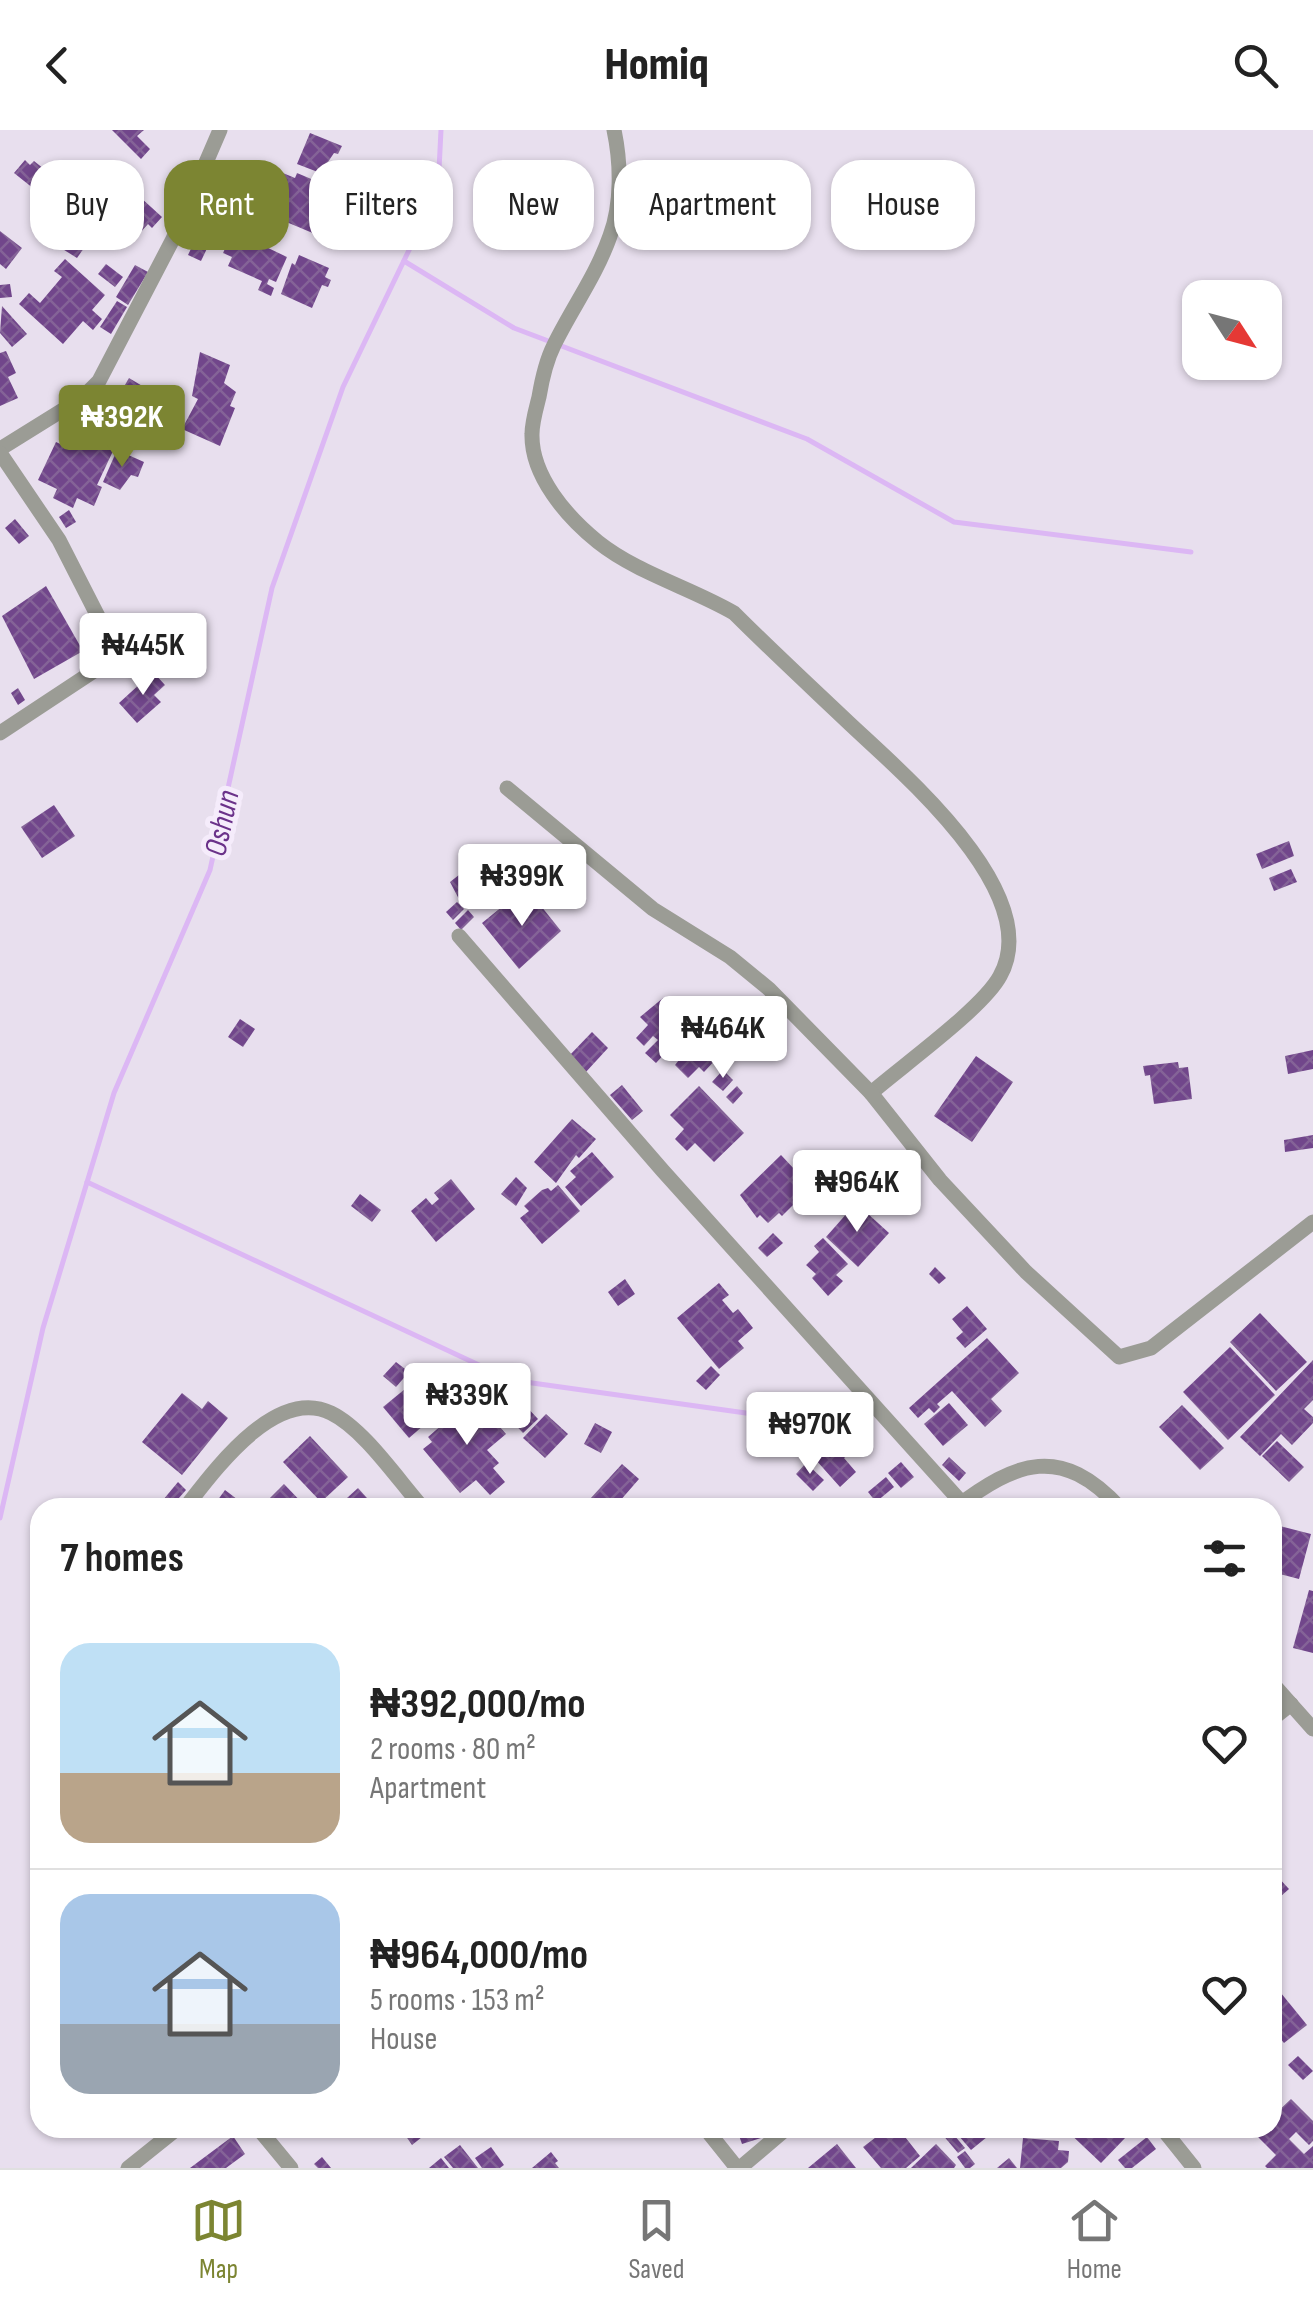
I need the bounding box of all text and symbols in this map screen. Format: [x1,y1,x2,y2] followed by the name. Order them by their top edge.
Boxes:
[30,38,85,93] icon: back
[604,38,709,93] text: Homiq
[1228,38,1283,93] icon: search
[30,160,144,250] chip: Buy
[164,160,289,250] chip: Rent
[309,160,453,250] chip: Filters
[473,160,594,250] chip: New
[614,160,811,250] chip: Apartment
[831,160,975,250] chip: House
[1182,280,1282,380] north arrow
[1182,280,1282,380] map controls
[52,385,192,470] pin: ₦392K
[81,398,163,437] text: ₦392K
[73,613,213,698] pin: ₦445K
[102,626,184,665] text: ₦445K
[196,787,248,860] water label: Oshun
[452,844,592,929] pin: ₦399K
[480,857,564,896] text: ₦399K
[653,996,793,1081] pin: ₦464K
[681,1009,765,1048] text: ₦464K
[787,1150,927,1235] pin: ₦964K
[815,1163,899,1202] text: ₦964K
[397,1363,537,1448] pin: ₦339K
[426,1376,508,1415] text: ₦339K
[740,1392,880,1477] pin: ₦970K
[768,1405,852,1444] text: ₦970K
[1197,1531,1252,1586] icon: filters
[60,1533,184,1584] text: 7 homes
[370,1679,586,1730] text: ₦392,000/mo
[140,1683,260,1803] icon: home
[1197,1716,1252,1771] icon: heart
[370,1730,536,1769] text: 2 rooms · 80 m²
[370,1769,486,1808] text: Apartment
[370,1930,588,1981] text: ₦964,000/mo
[140,1934,260,2054] icon: home
[1197,1967,1252,2022] icon: heart
[370,1981,545,2020] text: 5 rooms · 153 m²
[370,2020,437,2059] text: House
[191,2193,246,2286] tab: Map
[628,2193,685,2286] tab: Saved
[1067,2193,1122,2286] tab: Home

